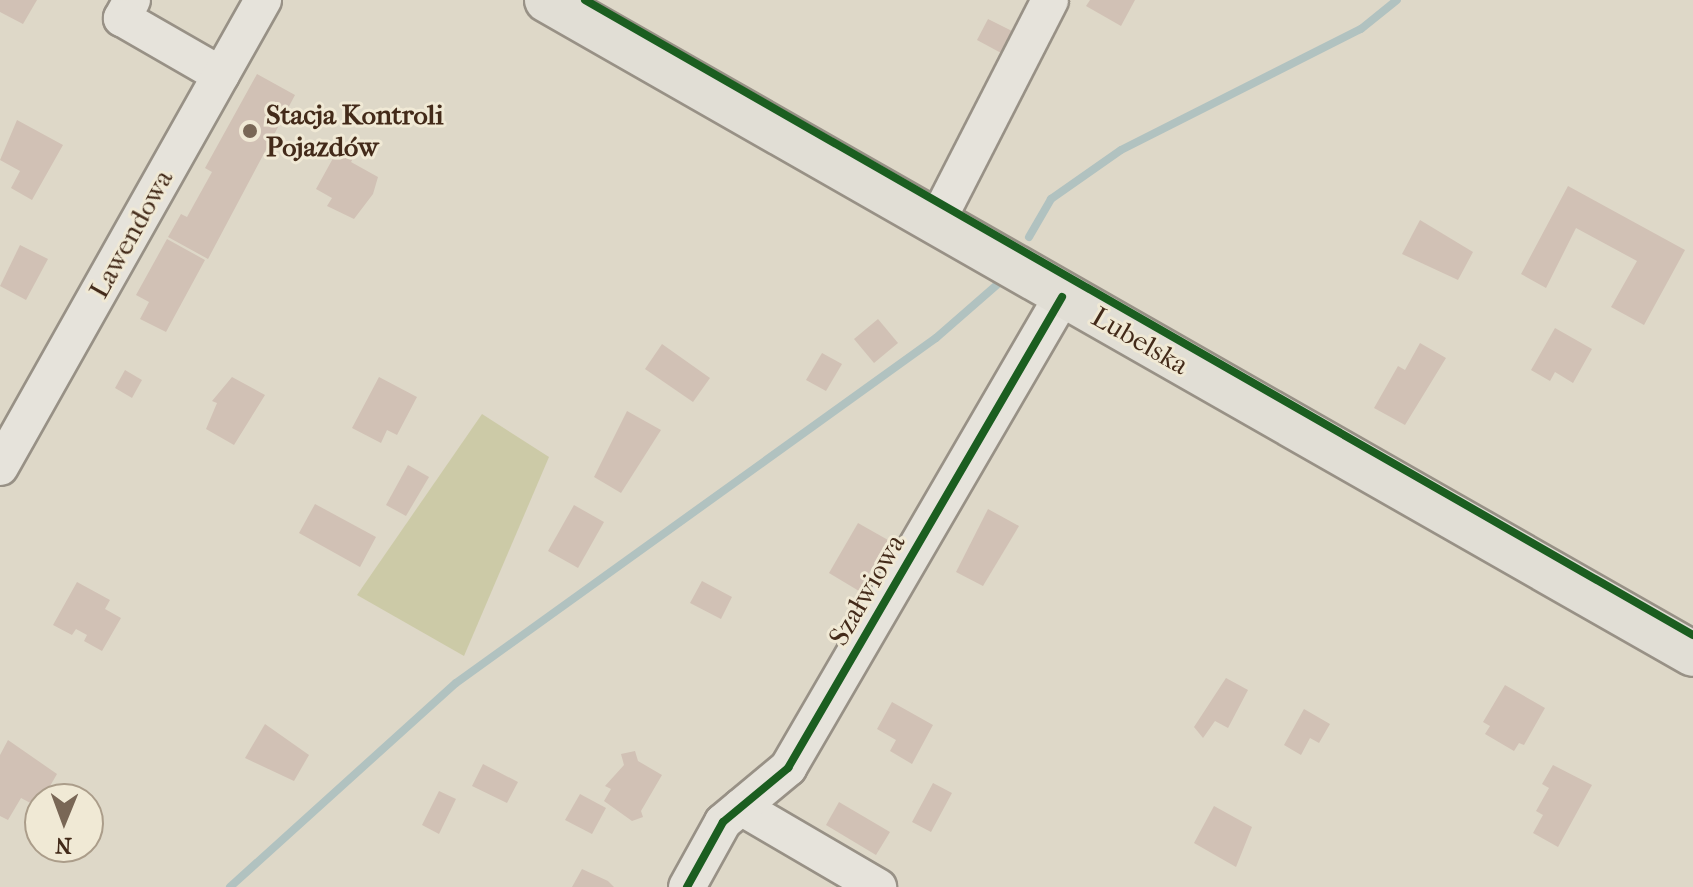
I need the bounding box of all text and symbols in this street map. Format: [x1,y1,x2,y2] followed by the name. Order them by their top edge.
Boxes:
[266,98,444,164] place label: Stacja Kontroli Pojazdów
[241,122,259,140] marker: Stacja Kontroli Pojazdów
[82,164,180,304] street label: Lawendowa
[1086,300,1194,382] street label: Lubelska
[822,528,912,652] street label: Szałwiowa
[24,783,104,863] north arrow
[55,832,72,858] text: N

